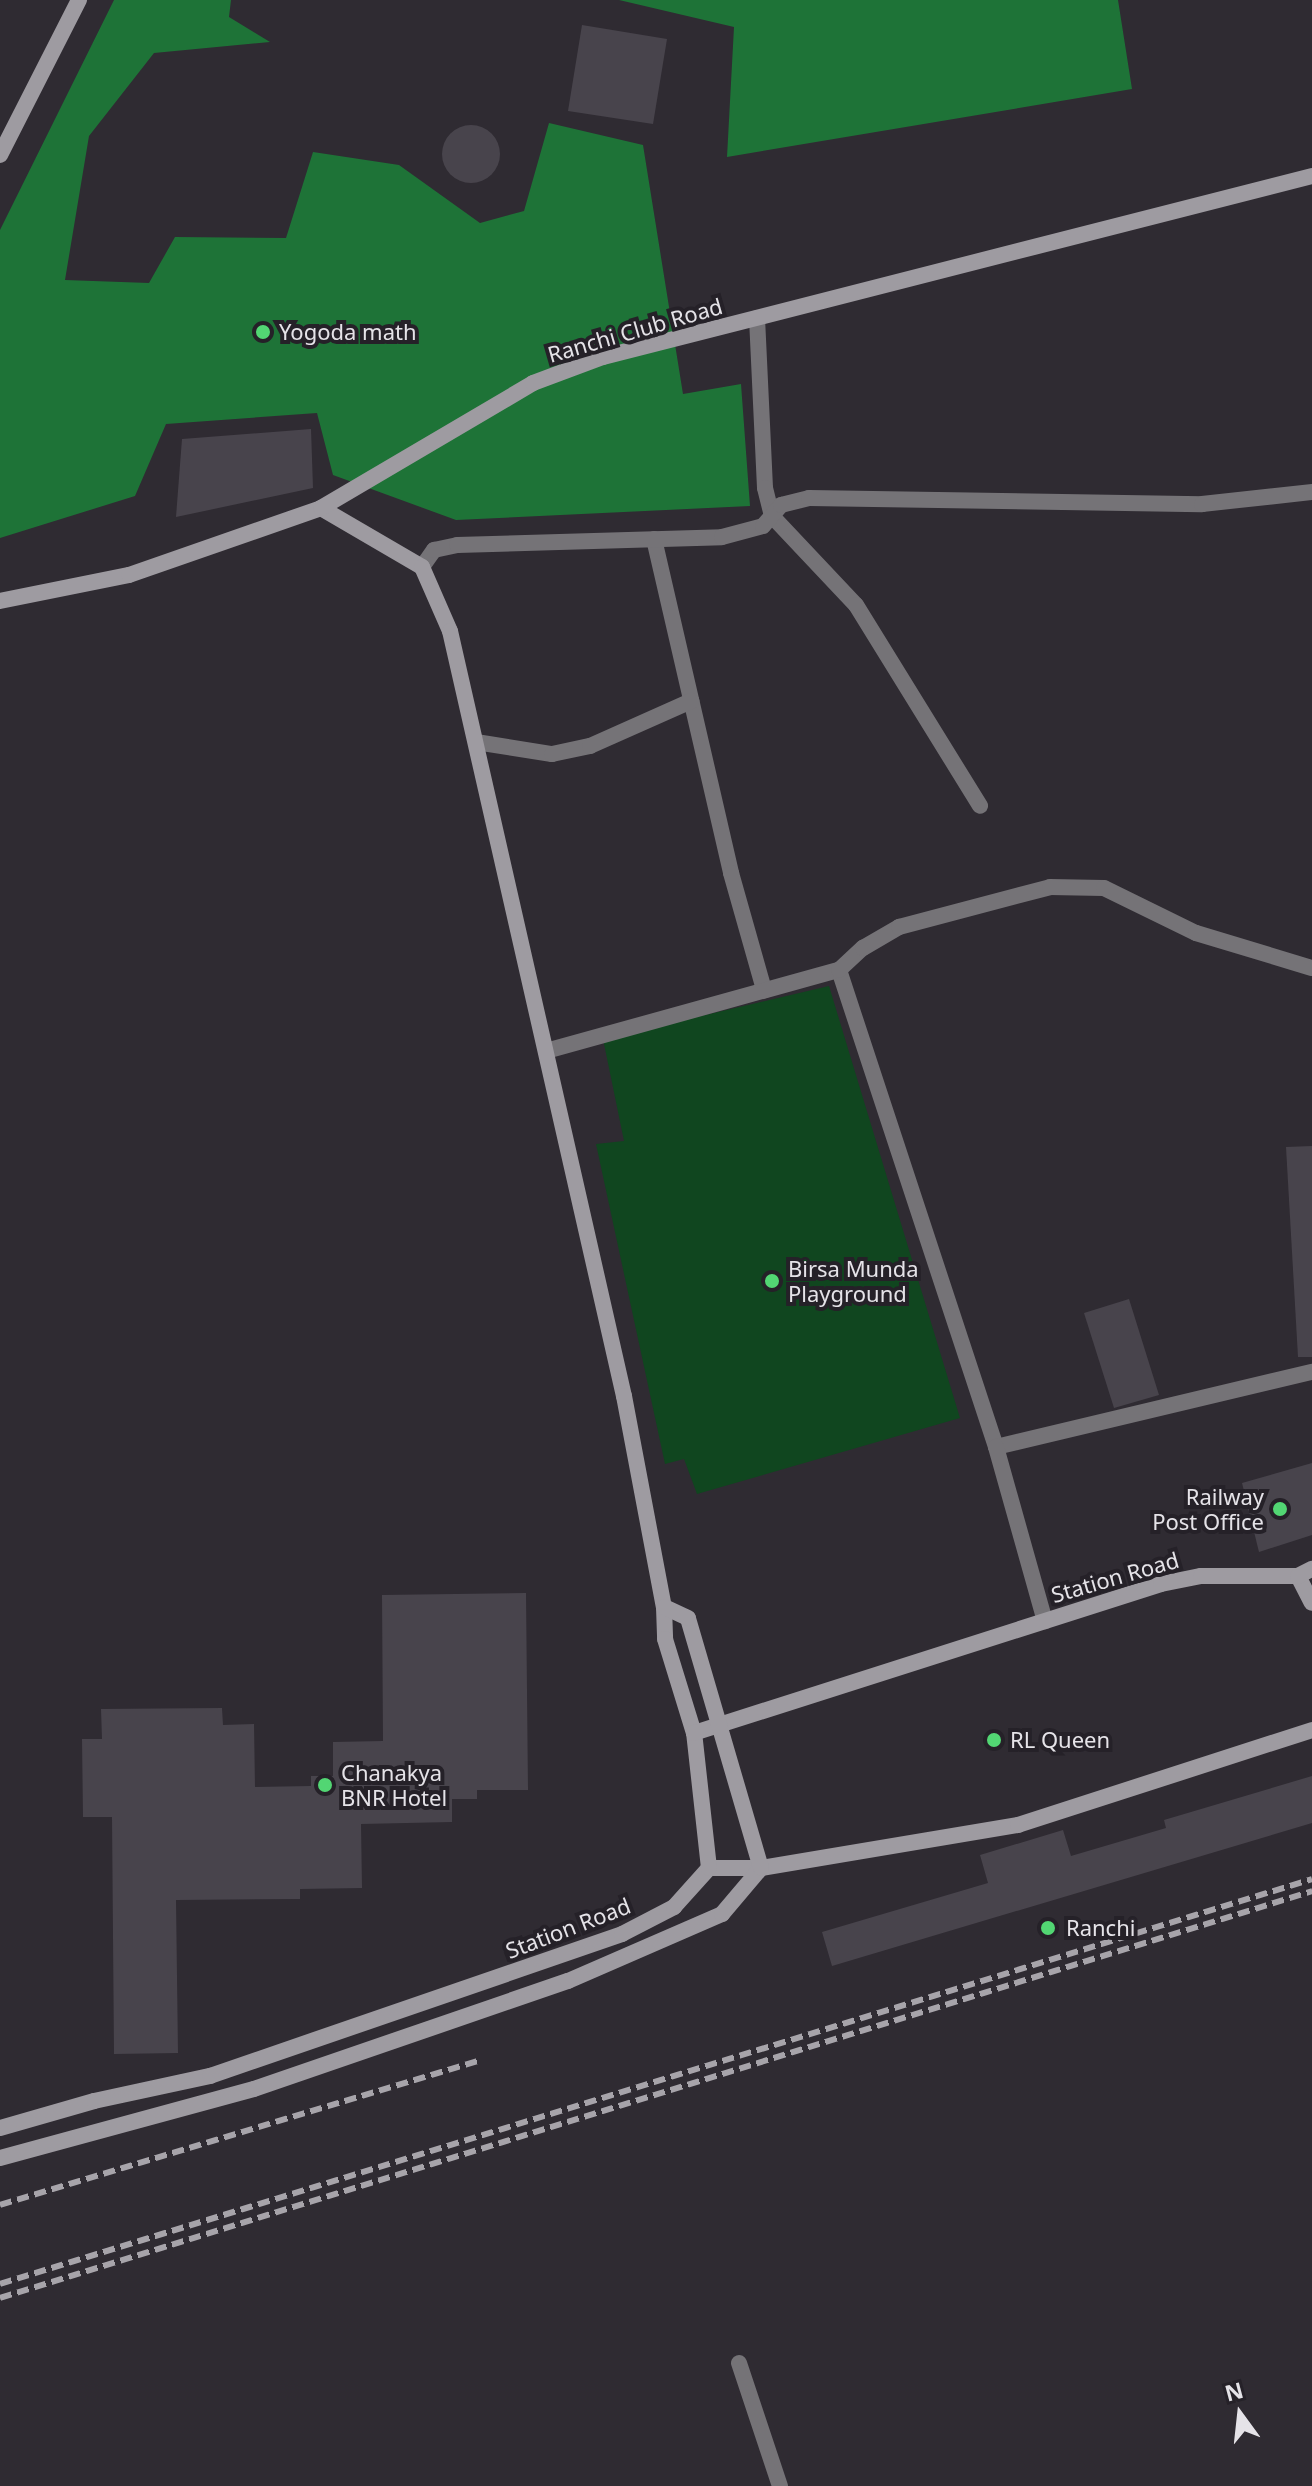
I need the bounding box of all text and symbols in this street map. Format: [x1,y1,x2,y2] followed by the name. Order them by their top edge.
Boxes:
[545,292,725,368] street label: Ranchi Club Road
[279,319,417,345] place label: Yogoda math
[254,323,272,341] marker: Yogoda math
[788,1255,919,1306] place label: Birsa Munda Playground
[763,1272,781,1290] marker: Birsa Munda Playground
[1152,1483,1264,1534] place label: Railway Post Office
[1271,1500,1289,1518] marker: Railway Post Office
[1048,1546,1182,1608] street label: Station Road
[1010,1727,1110,1753] place label: RL Queen
[985,1731,1003,1749] marker: RL Queen
[341,1759,447,1810] place label: Chanakya BNR Hotel
[316,1776,334,1794] marker: Chanakya BNR Hotel
[502,1892,634,1964] street label: Station Road
[1066,1915,1135,1941] place label: Ranchi
[1037,1917,1059,1939] marker: Ranchi
[1200,2374,1280,2454] north arrow
[1221,2374,1246,2408] text: N

